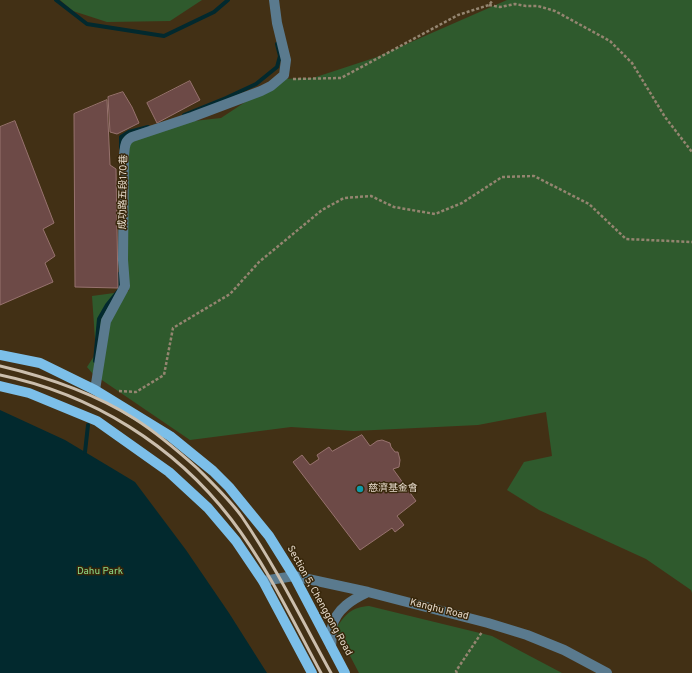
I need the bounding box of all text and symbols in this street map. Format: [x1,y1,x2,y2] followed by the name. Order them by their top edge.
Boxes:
[117,154,131,230] street label: 成功路五段170巷
[368,483,418,495] place label: 慈濟基金會
[355,484,365,494] marker: 慈濟基金會
[284,544,354,658] street label: Section 5, Chenggong Road
[77,566,123,578] park label: Dahu Park
[408,597,470,623] street label: Kanghu Road

